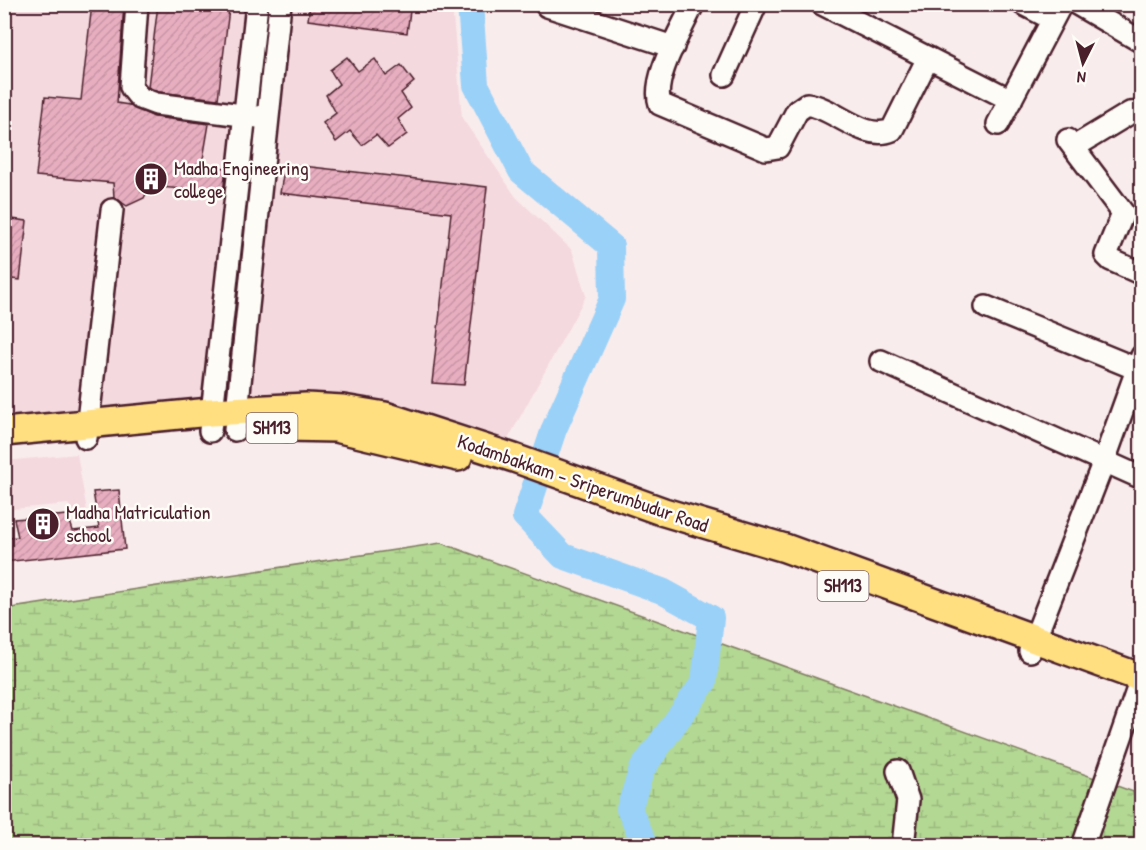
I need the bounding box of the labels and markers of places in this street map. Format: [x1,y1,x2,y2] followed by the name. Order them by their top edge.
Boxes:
[174,154,309,204] place label: Madha Engineering college
[133,161,169,197] building icon: Madha Engineering college
[66,498,211,548] place label: Madha Matriculation school
[25,506,61,542] building icon: Madha Matriculation school

